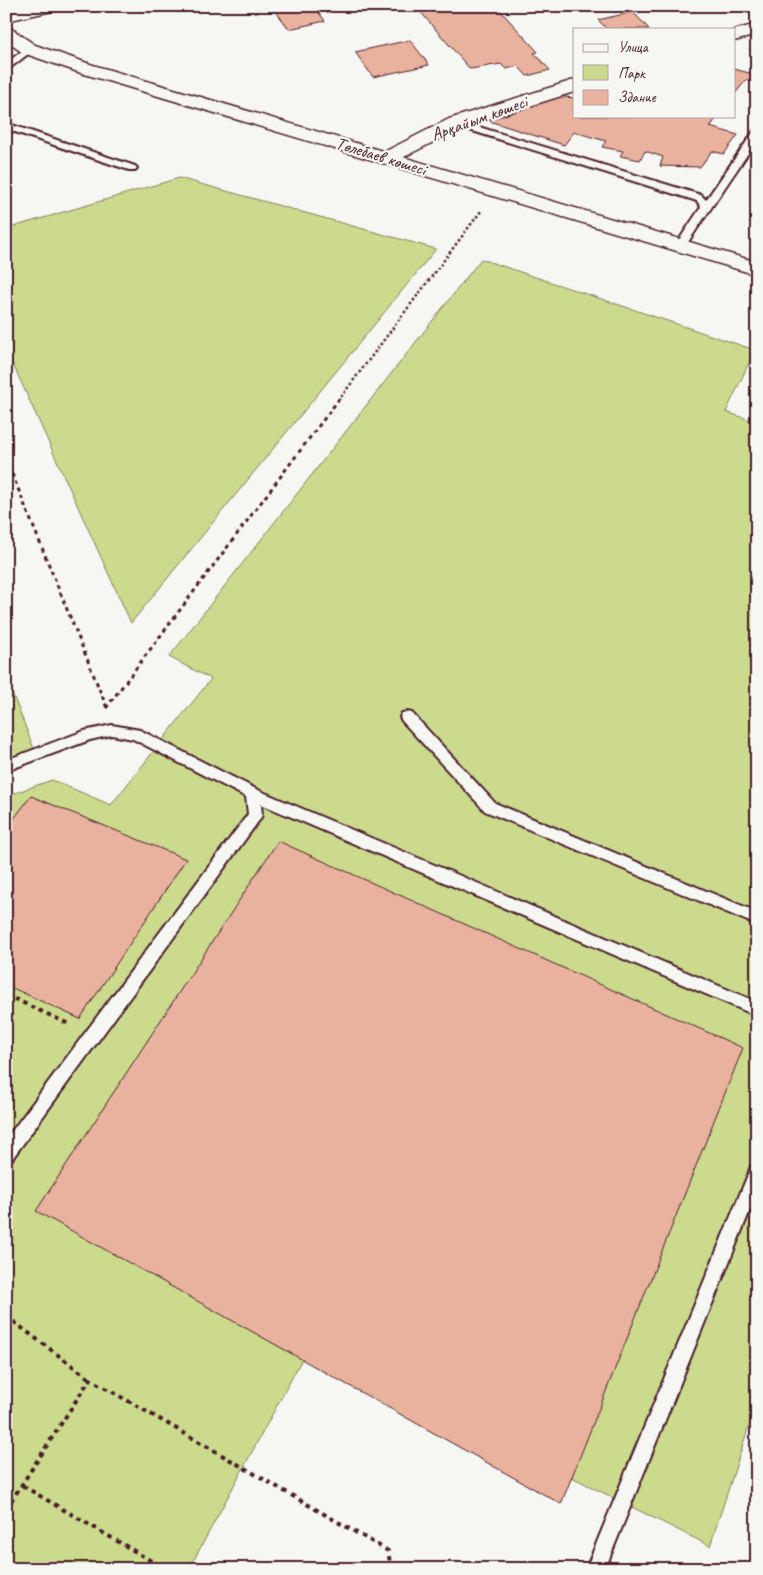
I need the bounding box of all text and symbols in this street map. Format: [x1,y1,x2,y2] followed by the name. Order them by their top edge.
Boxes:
[573,28,736,118] legend
[618,38,649,57] text: Улица
[618,64,646,83] text: Парк
[618,88,657,107] text: Здание
[428,90,533,146] street label: Арқайым көшесі
[333,132,431,181] street label: Төлебаев көшесі

